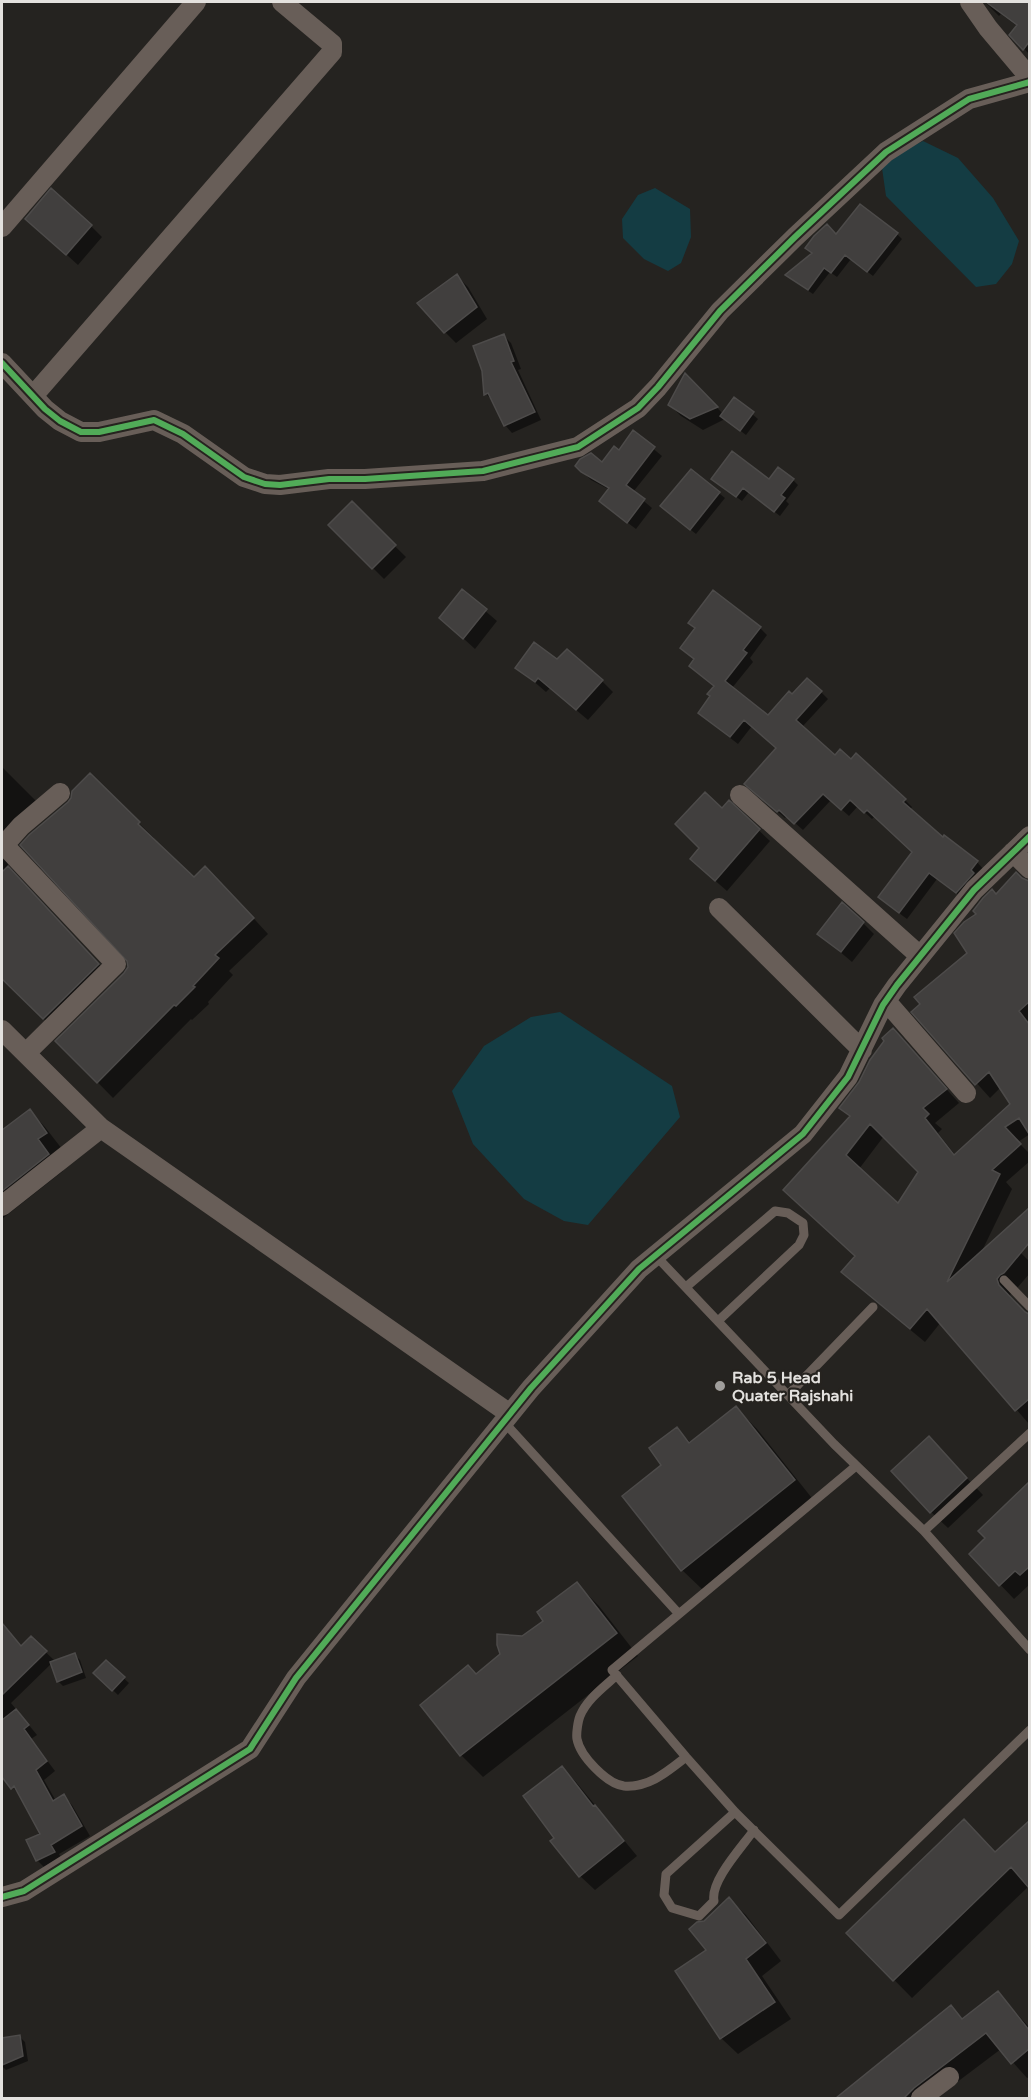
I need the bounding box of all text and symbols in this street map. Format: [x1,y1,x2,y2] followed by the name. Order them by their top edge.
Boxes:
[732,1368,853,1406] place label: Rab 5 Head Quater Rajshahi
[713,1379,727,1393] marker: Rab 5 Head Quater Rajshahi

